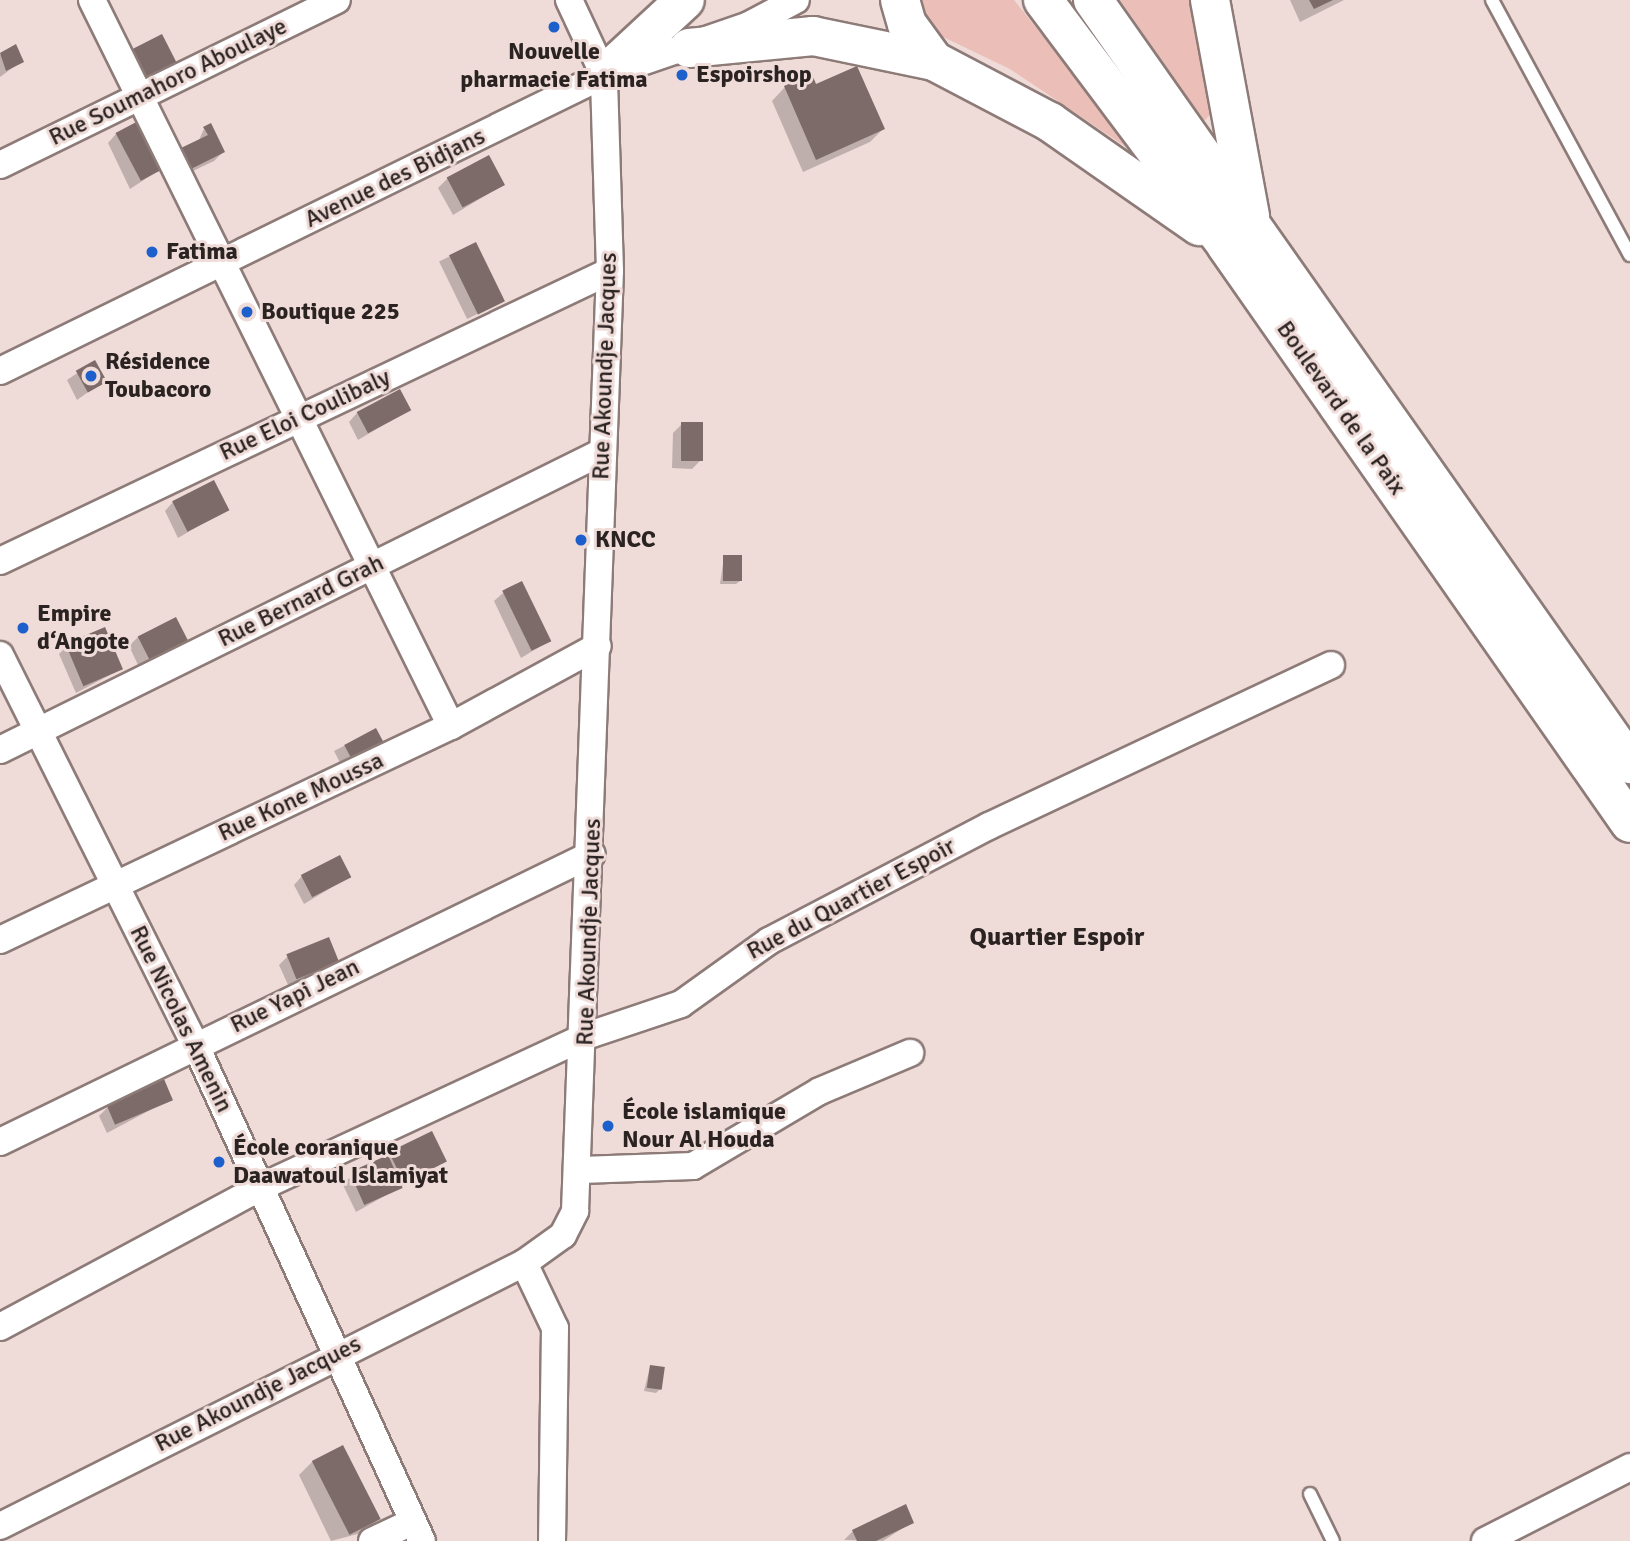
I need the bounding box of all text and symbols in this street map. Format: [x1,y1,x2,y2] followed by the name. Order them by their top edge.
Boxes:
[44,12,292,152] street label: Rue Soumahoro Aboulaye
[546,19,562,35] marker: Nouvelle pharmacie Fatima
[460,38,648,94] place label: Nouvelle pharmacie Fatima
[696,61,812,89] place label: Espoirshop
[674,67,690,83] marker: Espoirshop
[300,122,490,234] street label: Avenue des Bidjans
[166,238,238,266] place label: Fatima
[144,244,160,260] marker: Fatima
[587,252,623,480] street label: Rue Akoundje Jacques
[261,298,400,326] place label: Boutique 225
[239,304,255,320] marker: Boutique 225
[1270,316,1412,500] street label: Boulevard de la Paix
[105,348,211,404] place label: Résidence Toubacoro
[215,363,395,467] street label: Rue Eloi Coulibaly
[83,368,99,384] marker: Résidence Toubacoro
[595,526,656,554] place label: KNCC
[573,532,589,548] marker: KNCC
[213,548,389,654] street label: Rue Bernard Grah
[37,600,129,656] place label: Empire d‘Angote
[15,620,31,636] marker: Empire d‘Angote
[214,746,388,848] street label: Rue Kone Moussa
[571,818,607,1046] street label: Rue Akoundje Jacques
[742,832,960,966] street label: Rue du Quartier Espoir
[123,921,239,1117] street label: Rue Nicolas Amenin
[970,922,1144,954] district label: Quartier Espoir
[226,952,364,1040] street label: Rue Yapi Jean
[622,1098,786,1154] place label: École islamique Nour Al Houda
[600,1118,616,1134] marker: École islamique Nour Al Houda
[233,1134,448,1190] place label: École coranique Daawatoul Islamiyat
[211,1154,227,1170] marker: École coranique Daawatoul Islamiyat
[150,1330,366,1458] street label: Rue Akoundje Jacques

